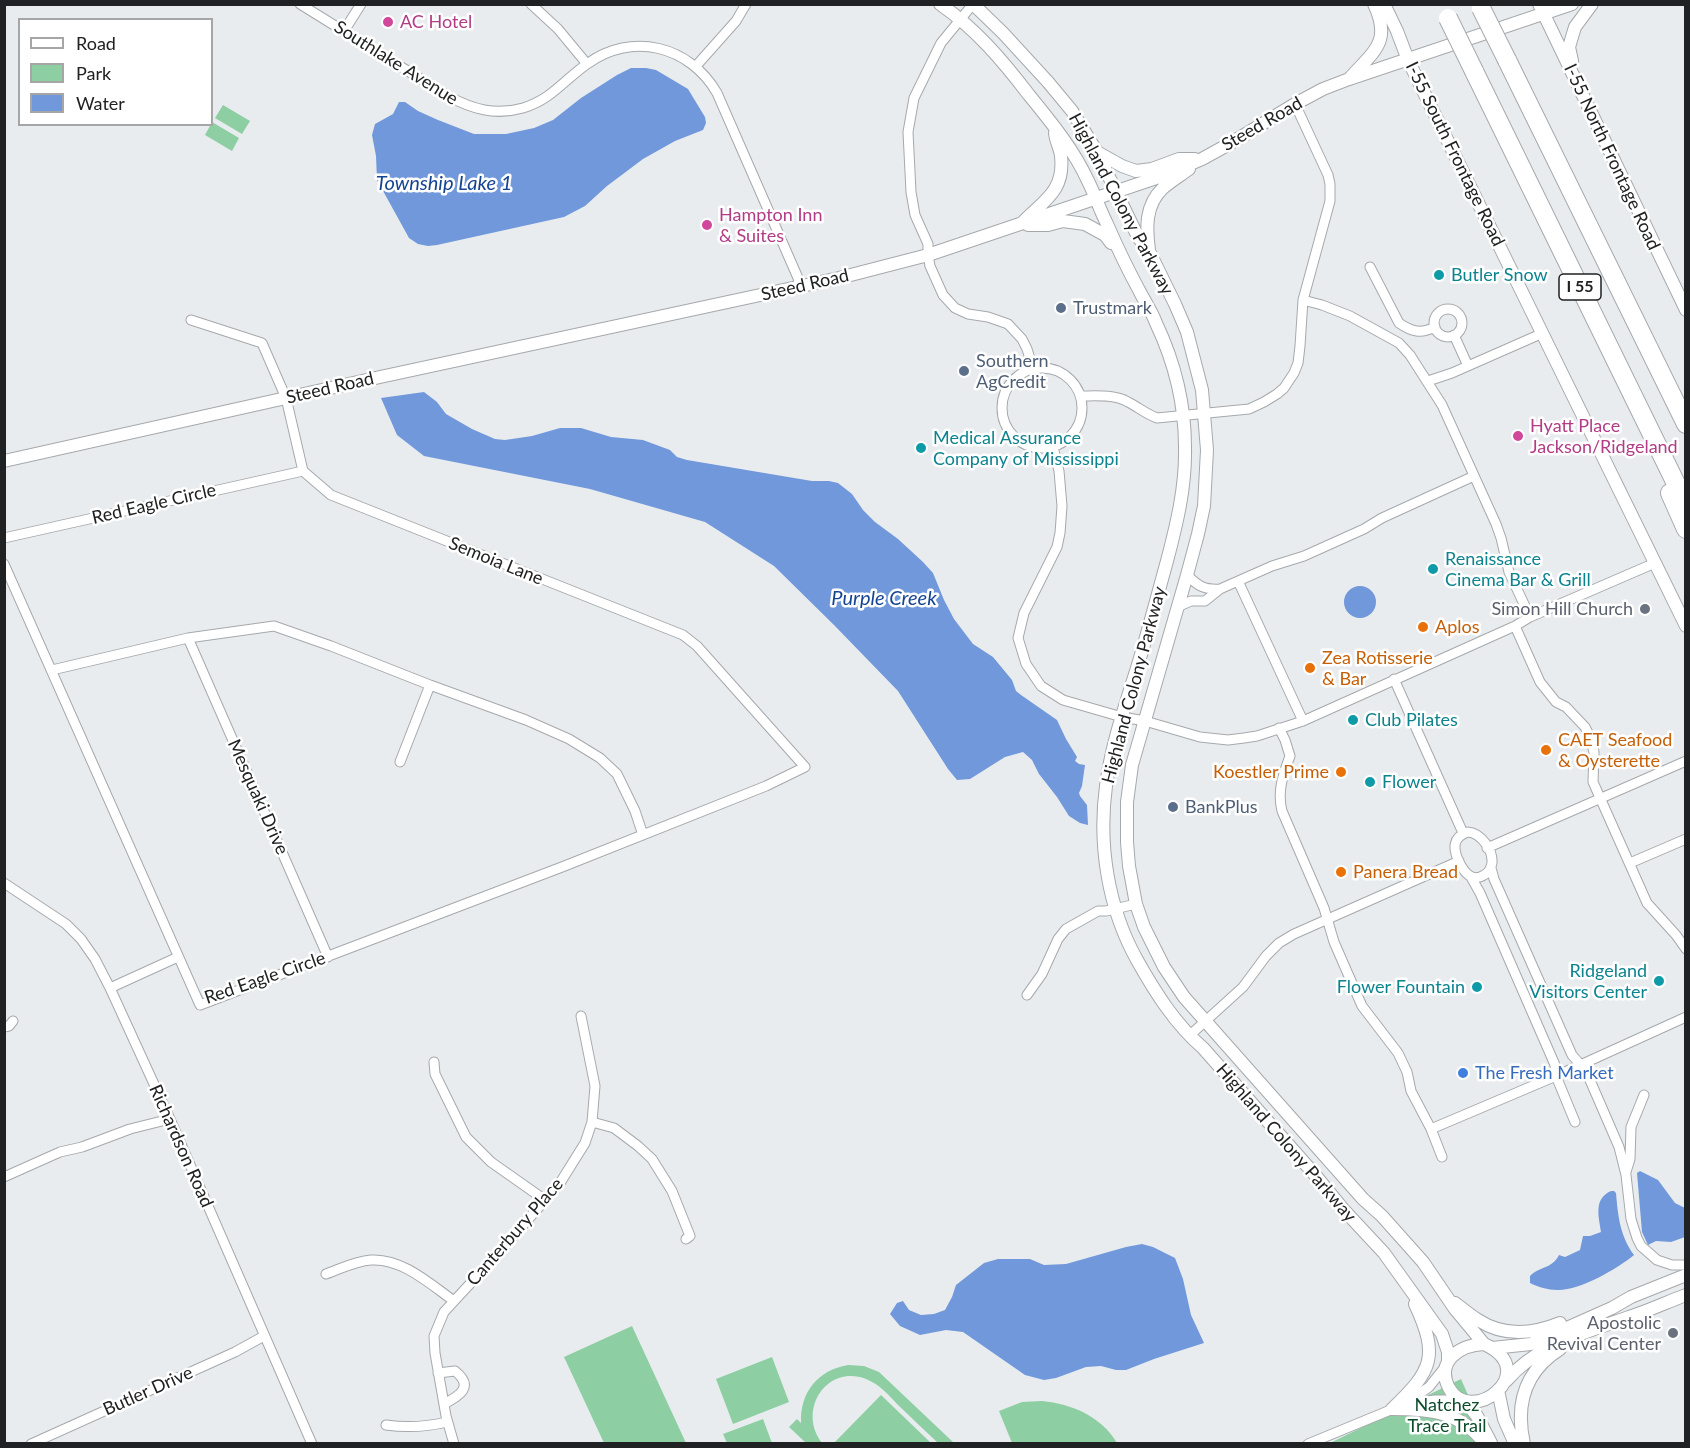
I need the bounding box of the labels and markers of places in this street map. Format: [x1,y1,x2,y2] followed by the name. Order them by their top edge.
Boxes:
[400,11,472,33] place label: AC Hotel
[381,15,395,29] marker: AC Hotel
[719,204,822,246] place label: Hampton Inn & Suites
[700,218,714,232] marker: Hampton Inn & Suites
[1451,264,1548,286] place label: Butler Snow
[1432,268,1446,282] marker: Butler Snow
[1073,297,1152,319] place label: Trustmark
[1054,301,1068,315] marker: Trustmark
[976,350,1049,392] place label: Southern AgCredit
[957,364,971,378] marker: Southern AgCredit
[1530,415,1678,458] place label: Hyatt Place Jackson/Ridgeland
[933,427,1119,470] place label: Medical Assurance Company of Mississippi
[1511,429,1525,443] marker: Hyatt Place Jackson/Ridgeland
[914,441,928,455] marker: Medical Assurance Company of Mississippi
[1445,548,1591,590] place label: Renaissance Cinema Bar & Grill
[1426,562,1440,576] marker: Renaissance Cinema Bar & Grill
[1491,598,1633,620] place label: Simon Hill Church
[1638,602,1652,616] marker: Simon Hill Church
[1435,616,1479,638] place label: Aplos
[1416,620,1430,634] marker: Aplos
[1322,647,1433,690] place label: Zea Rotisserie & Bar
[1303,661,1317,675] marker: Zea Rotisserie & Bar
[1365,709,1458,731] place label: Club Pilates
[1346,713,1360,727] marker: Club Pilates
[1558,729,1672,771] place label: CAET Seafood & Oysterette
[1539,743,1553,757] marker: CAET Seafood & Oysterette
[1213,761,1329,783] place label: Koestler Prime
[1334,765,1348,779] marker: Koestler Prime
[1382,771,1436,793] place label: Flower
[1363,775,1377,789] marker: Flower
[1185,796,1257,818] place label: BankPlus
[1166,800,1180,814] marker: BankPlus
[1353,861,1458,883] place label: Panera Bread
[1334,865,1348,879] marker: Panera Bread
[1529,960,1647,1002] place label: Ridgeland Visitors Center
[1652,974,1666,988] marker: Ridgeland Visitors Center
[1337,976,1465,998] place label: Flower Fountain
[1470,980,1484,994] marker: Flower Fountain
[1475,1062,1614,1084] place label: The Fresh Market
[1456,1066,1470,1080] marker: The Fresh Market
[1547,1312,1661,1354] place label: Apostolic Revival Center
[1666,1326,1680,1340] marker: Apostolic Revival Center

